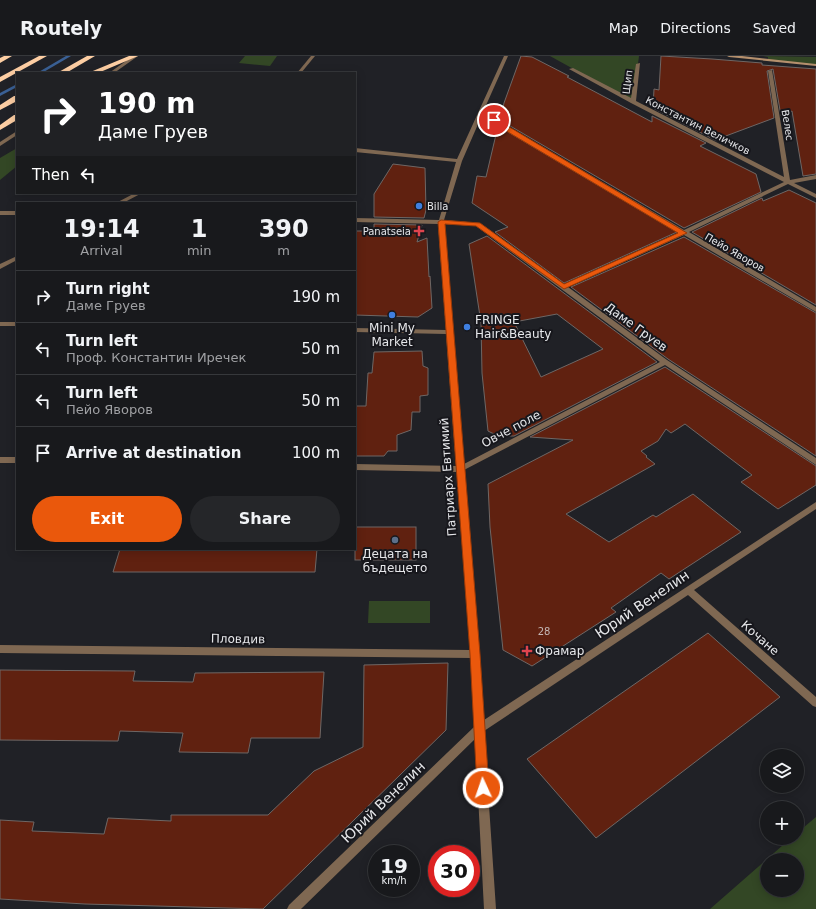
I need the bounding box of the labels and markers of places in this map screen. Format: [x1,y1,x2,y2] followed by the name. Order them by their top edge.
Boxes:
[477,103,511,137] pin
[414,201,424,211] marker: Billa
[427,201,448,212] place label: Billa
[363,226,411,237] place label: Panatseia
[414,226,424,236] marker: Panatseia
[387,310,397,320] marker: Mini My Market
[475,313,551,341] place label: FRINGE Hair&Beauty
[369,321,415,349] place label: Mini My Market
[462,322,472,332] marker: FRINGE Hair&Beauty
[390,535,400,545] marker: Децата на бъдещето
[362,547,428,575] place label: Децата на бъдещето
[535,644,584,658] place label: Фрамар
[522,646,532,656] marker: Фрамар

